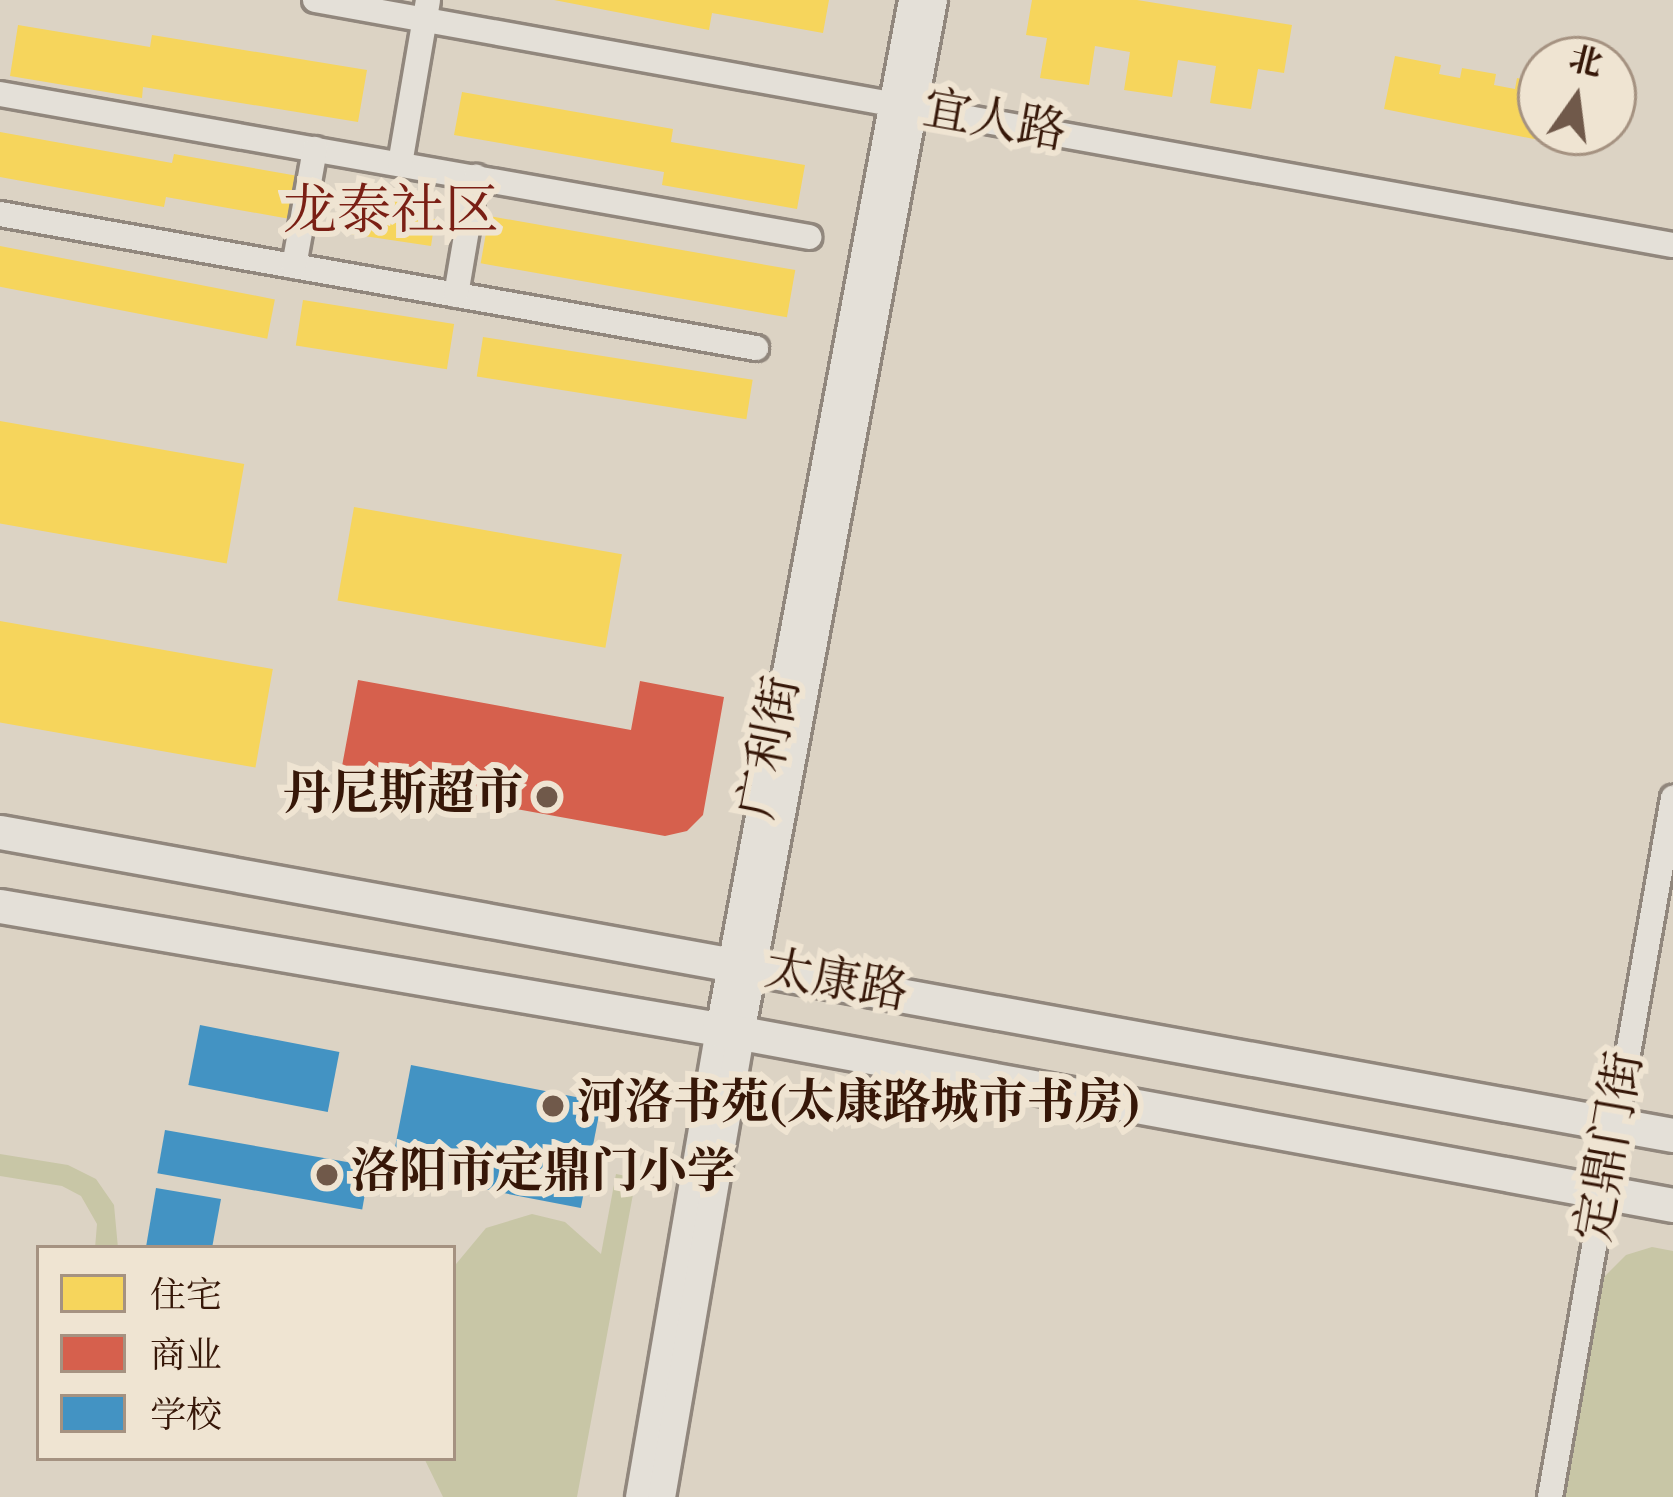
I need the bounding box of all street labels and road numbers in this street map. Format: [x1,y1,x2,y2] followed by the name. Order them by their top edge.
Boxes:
[918,82,1070,164] street label: 宜人路
[730,672,814,824] street label: 广利街
[760,942,912,1024] street label: 太康路
[1567,1047,1657,1247] street label: 定鼎门街

